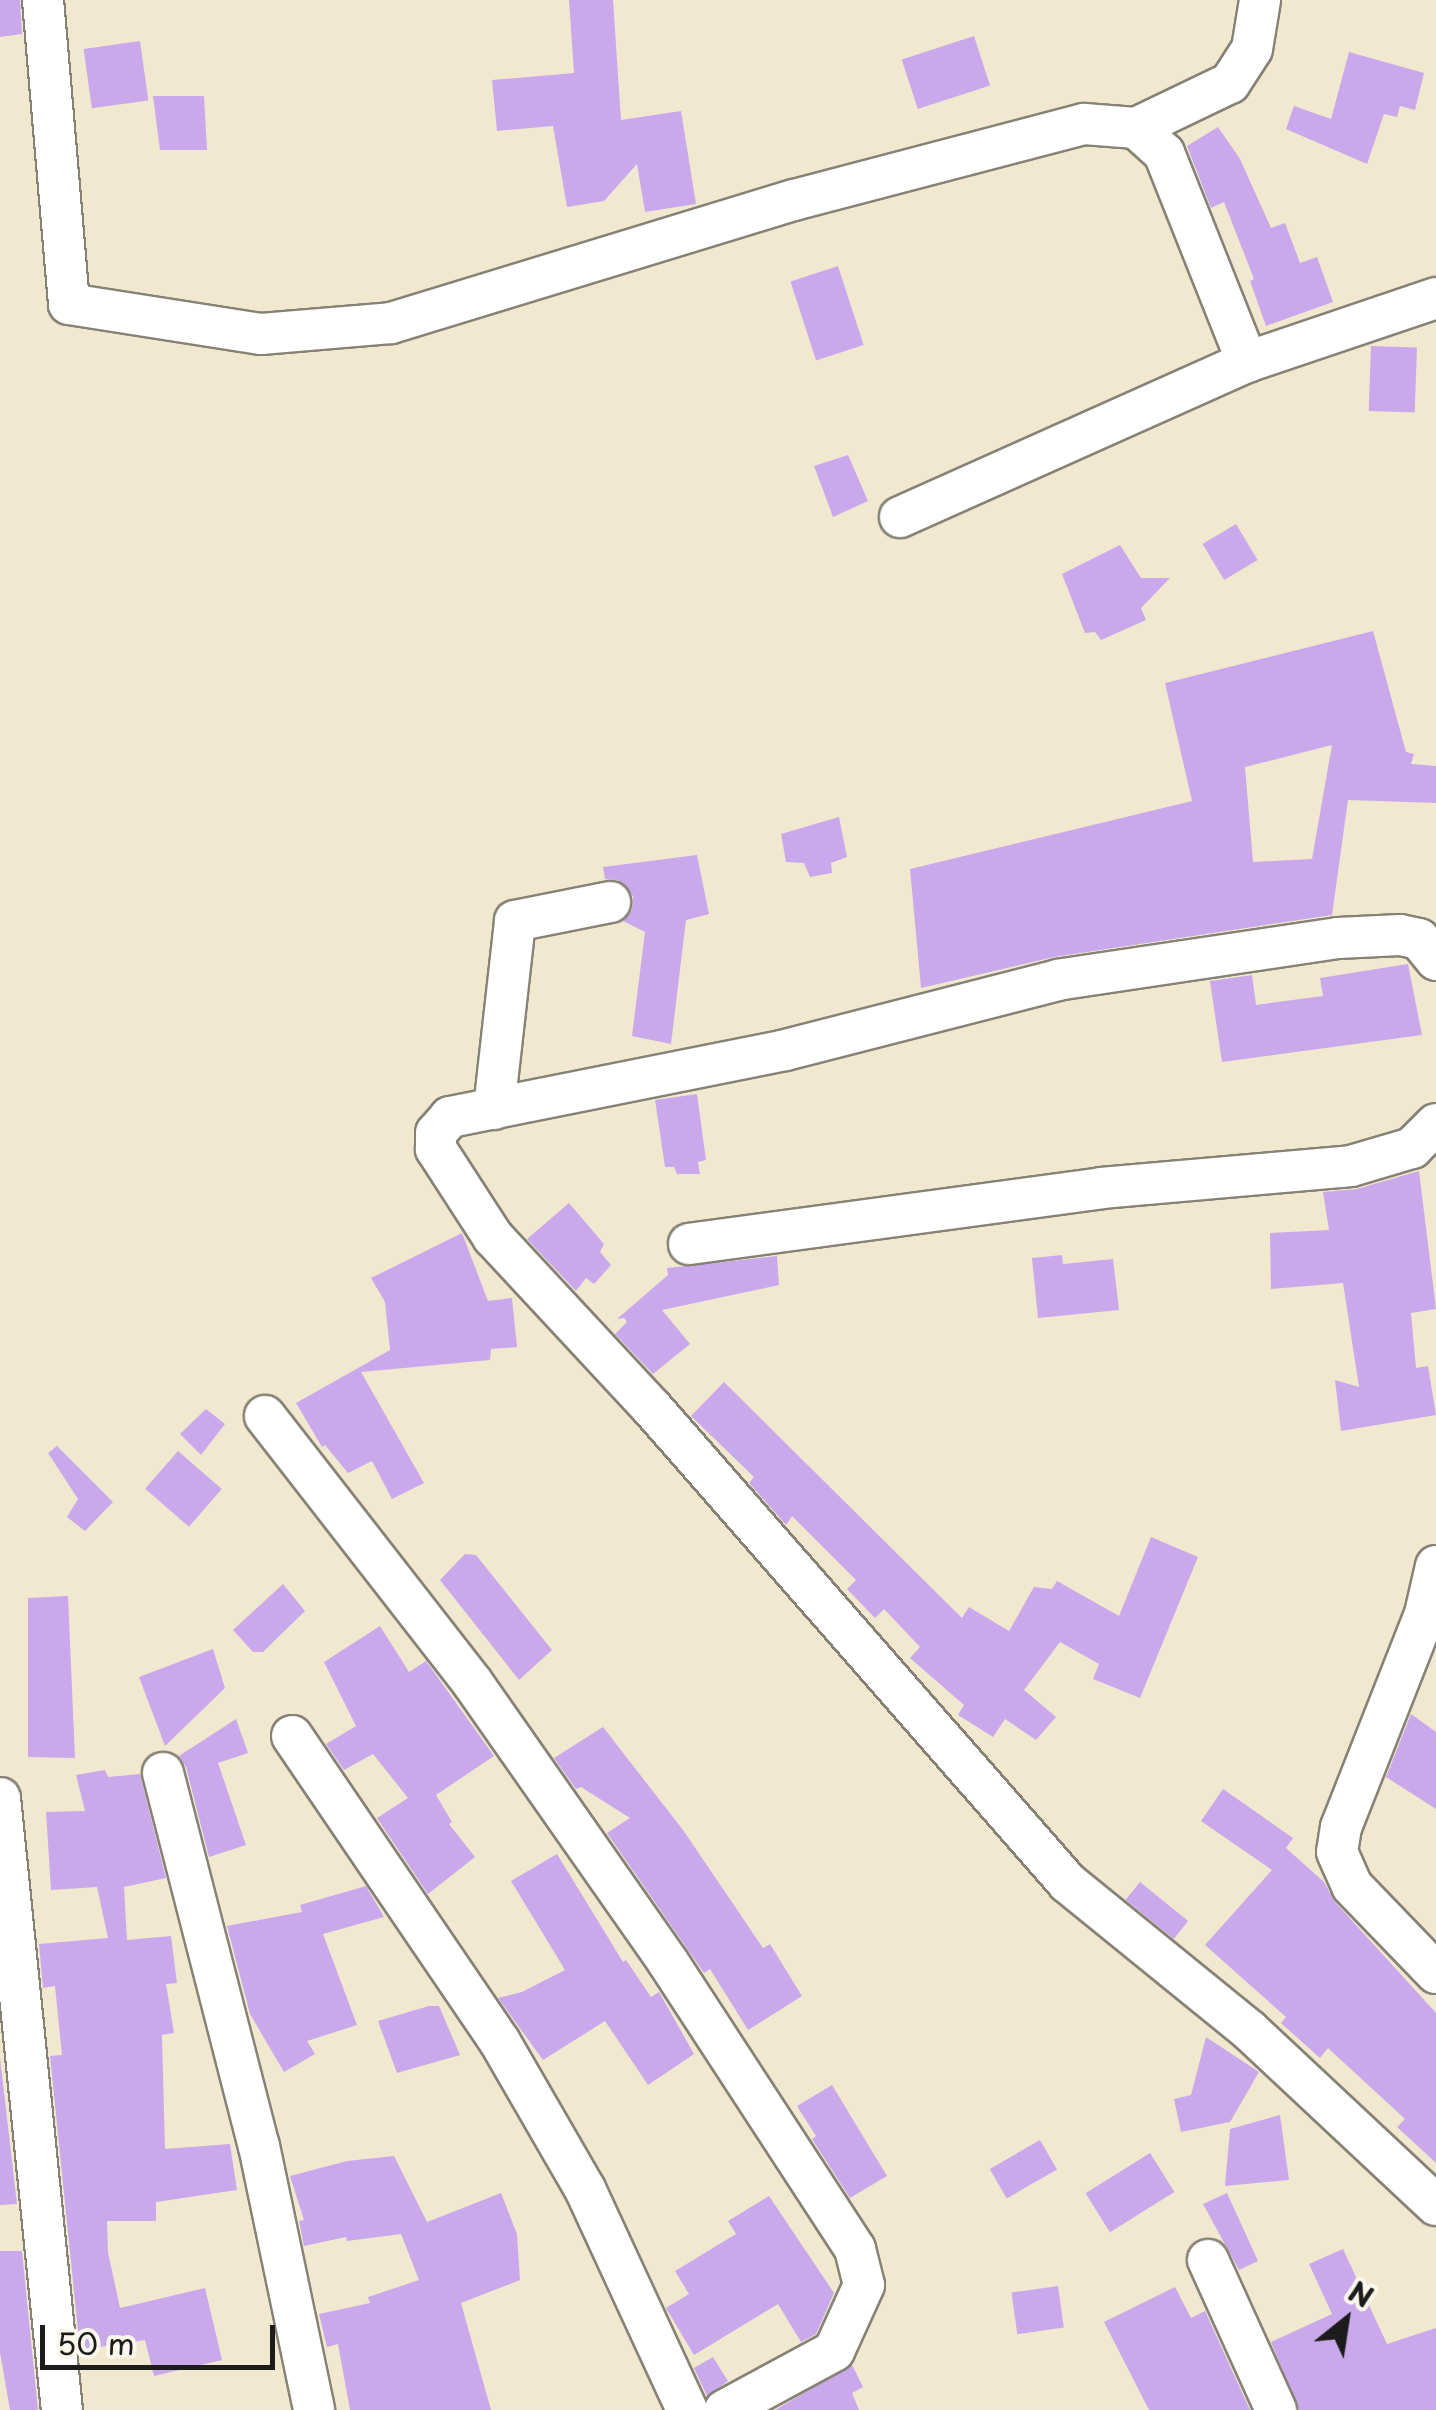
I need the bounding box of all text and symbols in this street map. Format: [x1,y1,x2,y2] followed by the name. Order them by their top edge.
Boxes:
[1341,2269,1382,2318] text: N
[1296,2270,1396,2370] north arrow
[45,2305,280,2367] scale bar
[57,2320,135,2365] text: 50 m

